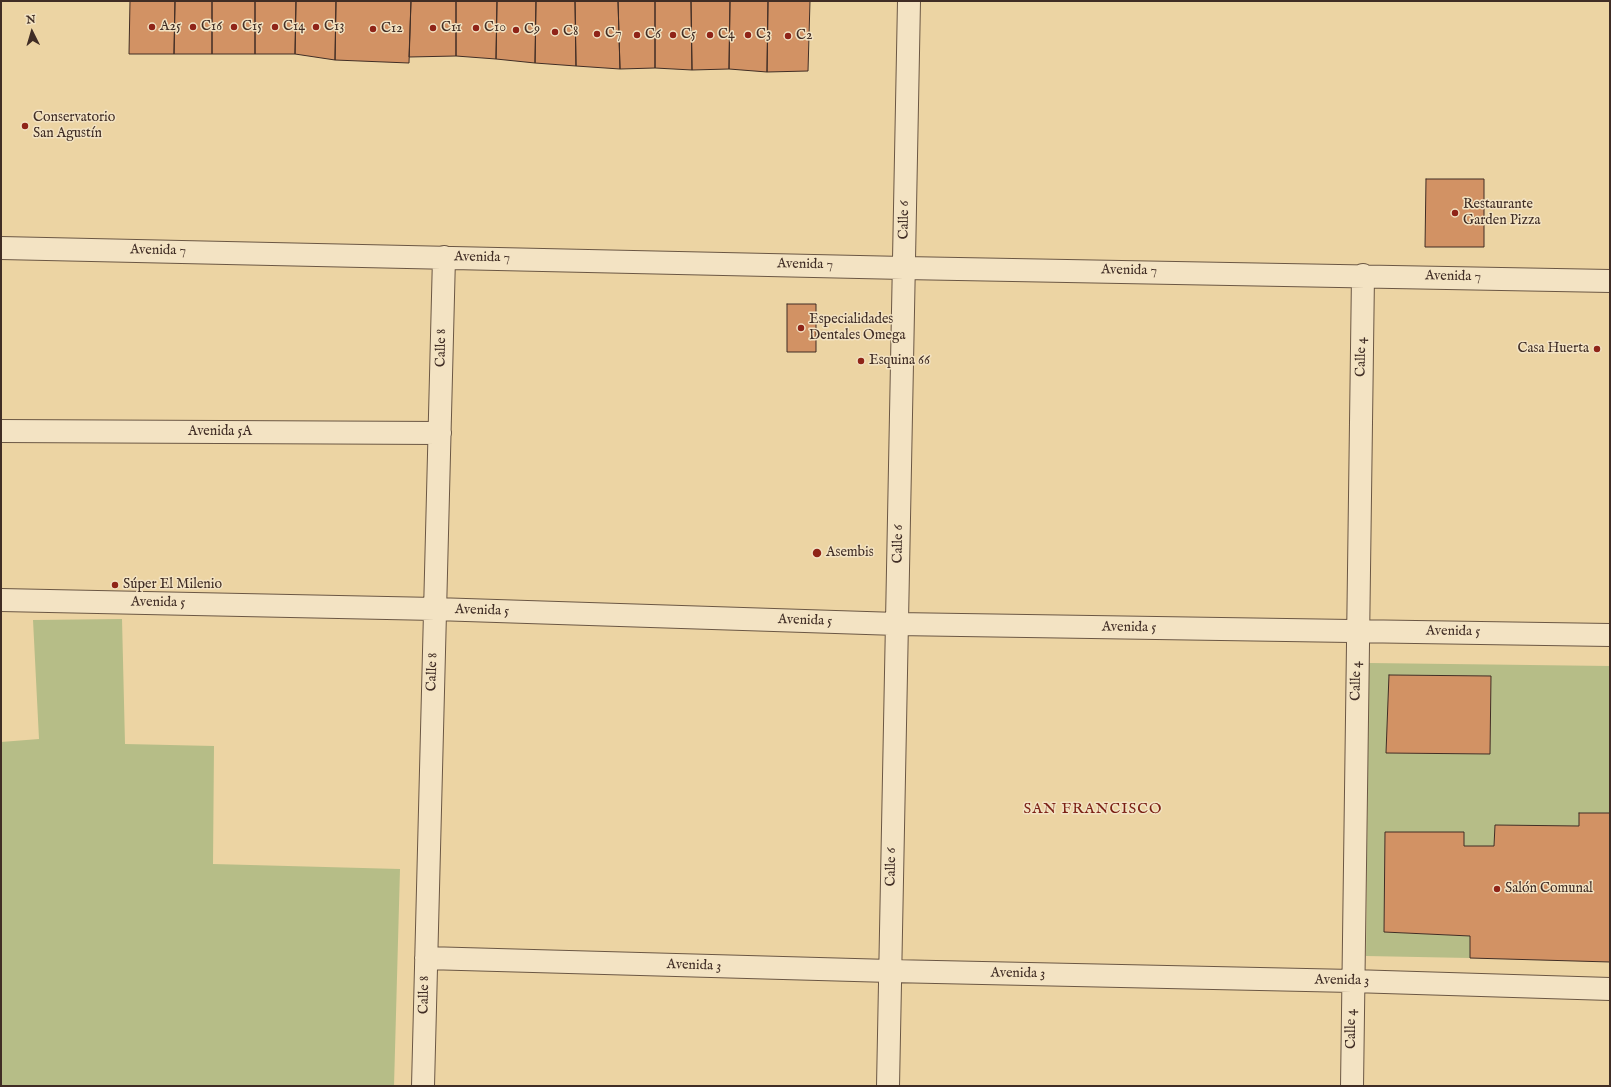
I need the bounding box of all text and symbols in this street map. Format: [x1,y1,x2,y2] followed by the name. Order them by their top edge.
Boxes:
[12,12,52,52] north arrow
[26,13,36,27] text: N
[160,19,181,35] place label: A25
[201,19,222,35] place label: C16
[242,19,262,35] place label: C15
[283,19,305,35] place label: C14
[324,19,344,35] place label: C13
[441,20,461,36] place label: C11
[484,20,506,36] place label: C10
[381,21,403,37] place label: C12
[147,22,157,32] marker: A25
[188,22,198,32] marker: C16
[229,22,239,32] marker: C15
[270,22,280,32] marker: C14
[311,22,321,32] marker: C13
[524,22,540,38] place label: C9
[428,23,438,33] marker: C11
[471,23,481,33] marker: C10
[368,24,378,34] marker: C12
[563,24,578,40] place label: C8
[511,25,521,35] marker: C9
[605,26,622,42] place label: C7
[550,27,560,37] marker: C8
[645,27,661,43] place label: C6
[681,27,696,43] place label: C5
[718,27,735,43] place label: C4
[756,27,771,43] place label: C3
[796,28,813,44] place label: C2
[592,29,602,39] marker: C7
[632,30,642,40] marker: C6
[668,30,678,40] marker: C5
[705,30,715,40] marker: C4
[743,30,753,40] marker: C3
[783,31,793,41] marker: C2
[33,110,115,142] place label: Conservatorio San Agustín
[20,121,30,131] marker: Conservatorio San Agustín
[1463,197,1541,230] place label: Restaurante Garden Pizza
[896,200,914,240] street label: Calle 6
[1450,208,1460,218] marker: Restaurante Garden Pizza
[130,242,186,260] street label: Avenida 7
[454,249,510,267] street label: Avenida 7
[777,256,833,274] street label: Avenida 7
[1101,262,1157,280] street label: Avenida 7
[1425,268,1481,286] street label: Avenida 7
[809,312,906,344] place label: Especialidades Dentales Omega
[796,323,806,333] marker: Especialidades Dentales Omega
[433,329,451,367] street label: Calle 8
[1353,337,1371,377] street label: Calle 4
[1517,341,1589,357] place label: Casa Huerta
[1592,344,1602,354] marker: Casa Huerta
[869,353,930,369] place label: Esquina 66
[856,356,866,366] marker: Esquina 66
[188,424,252,440] street label: Avenida 5A
[890,524,908,564] street label: Calle 6
[826,545,874,561] place label: Asembis
[811,547,823,559] marker: Asembis
[123,577,222,593] place label: Súper El Milenio
[110,580,120,590] marker: Súper El Milenio
[131,594,185,612] street label: Avenida 5
[454,602,510,620] street label: Avenida 5
[777,612,833,630] street label: Avenida 5
[1102,619,1156,637] street label: Avenida 5
[1426,623,1480,641] street label: Avenida 5
[424,652,442,692] street label: Calle 8
[1348,661,1366,701] street label: Calle 4
[1024,801,1162,819] district label: SAN FRANCISCO
[883,847,901,887] street label: Calle 6
[1505,881,1593,897] place label: Salón Comunal
[1492,884,1502,894] marker: Salón Comunal
[666,957,722,975] street label: Avenida 3
[991,965,1045,983] street label: Avenida 3
[1315,972,1369,990] street label: Avenida 3
[416,976,434,1014] street label: Calle 8
[1344,1009,1360,1049] street label: Calle 4

